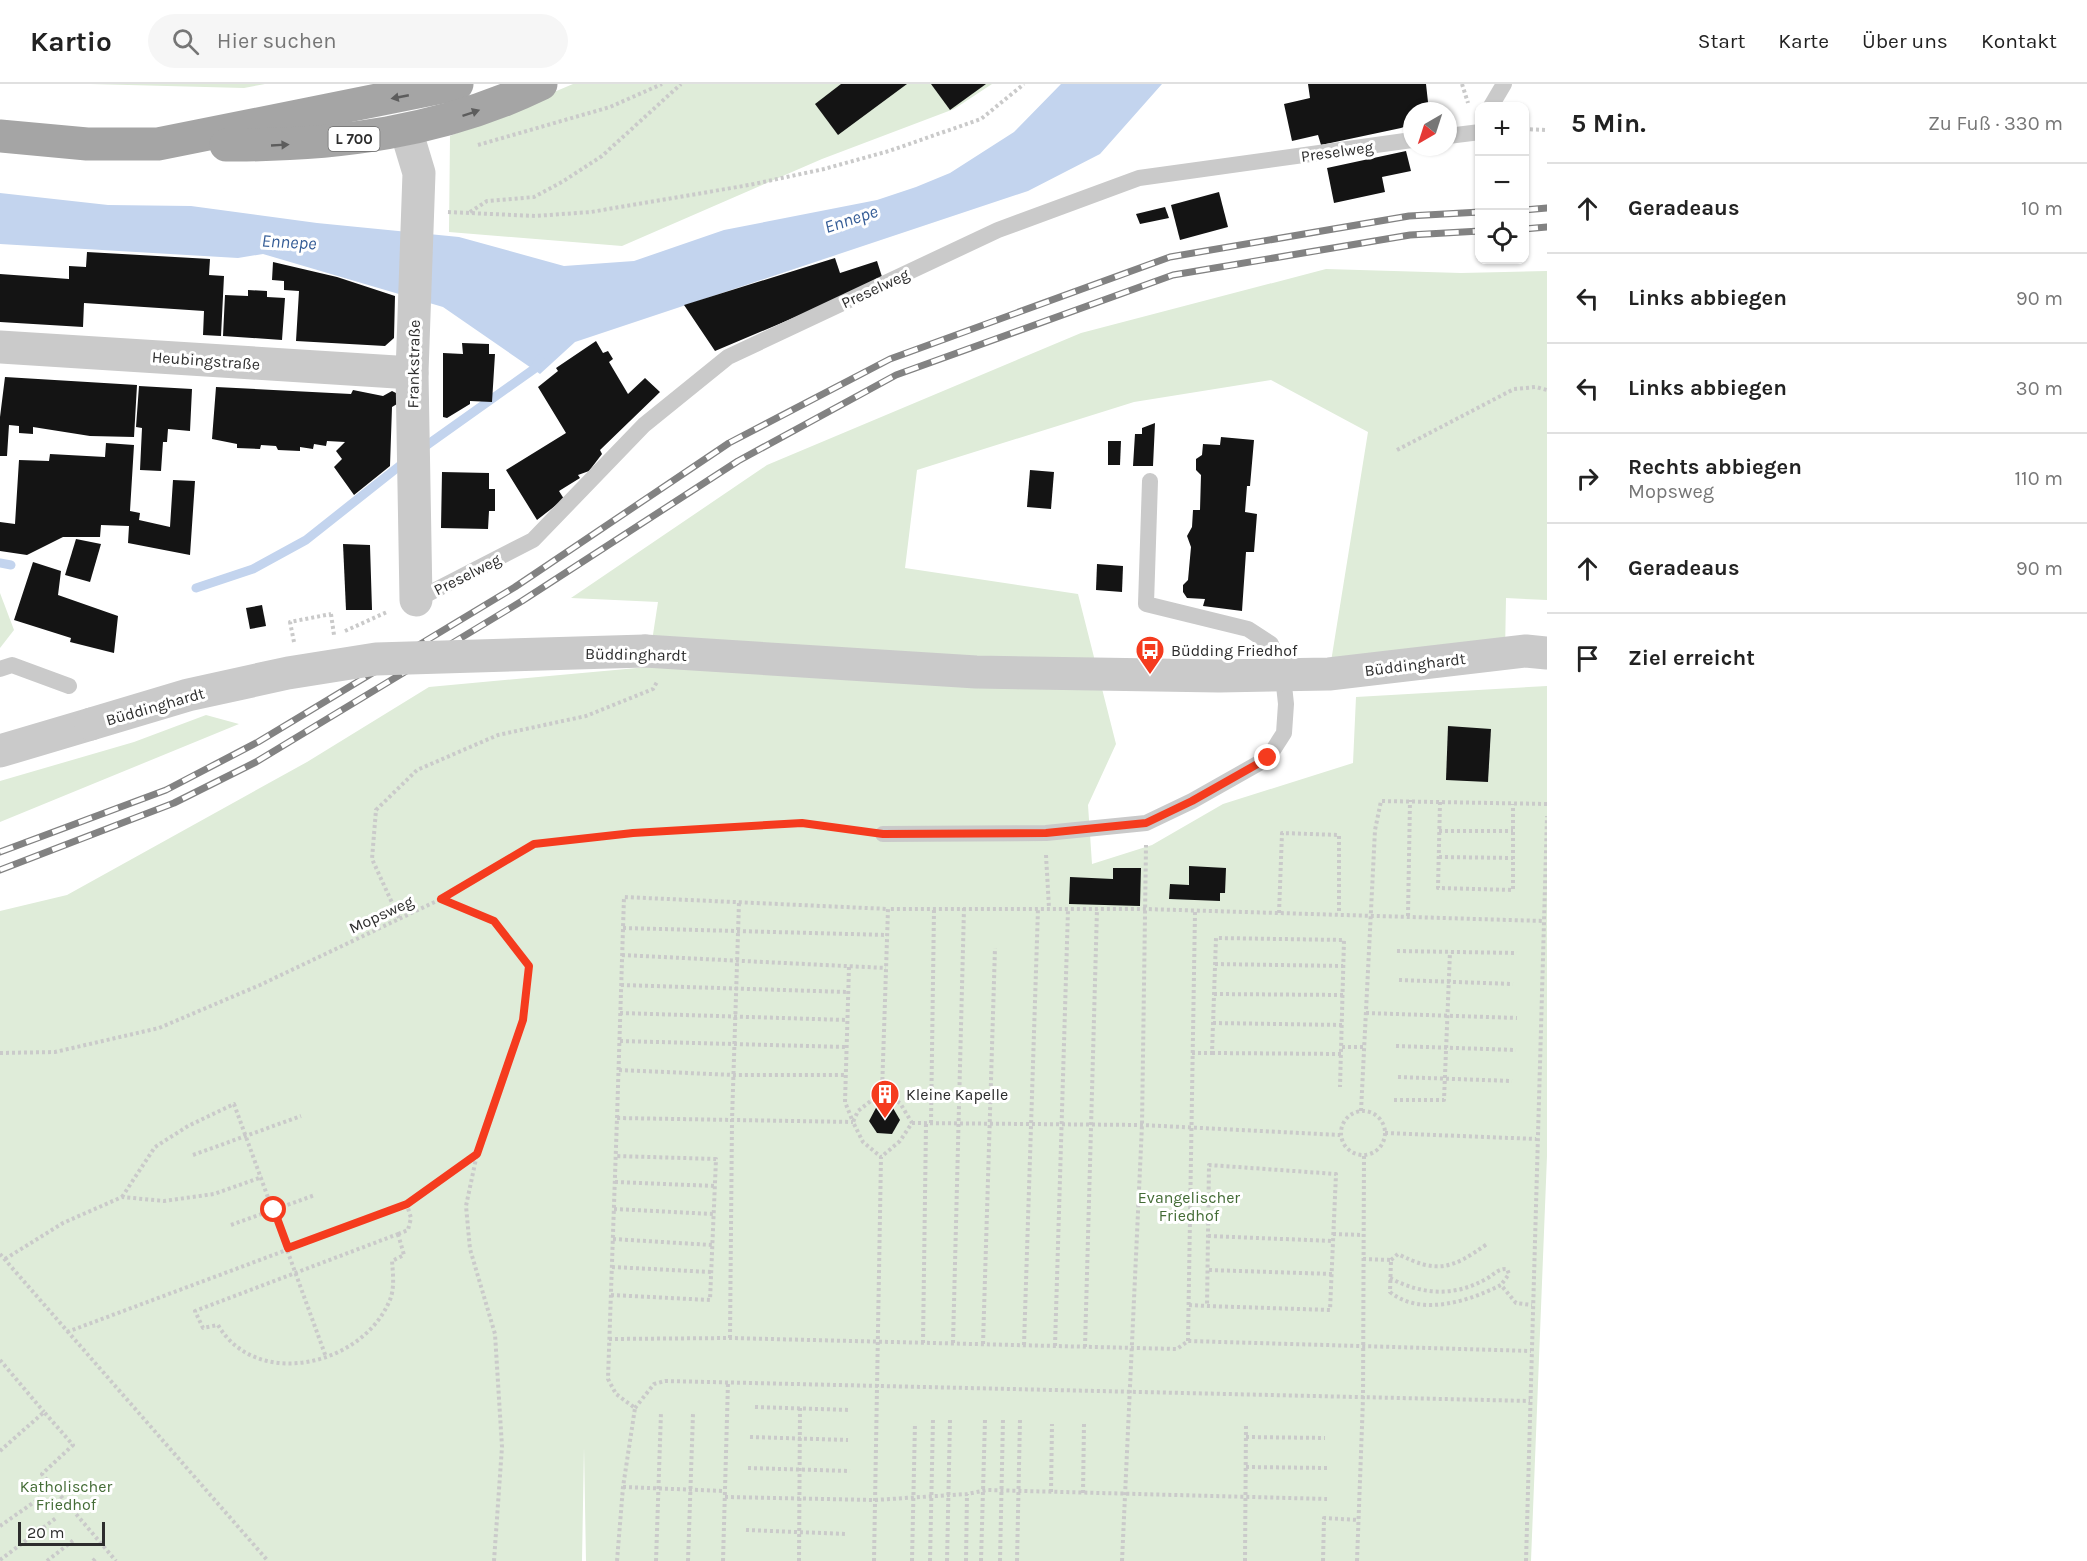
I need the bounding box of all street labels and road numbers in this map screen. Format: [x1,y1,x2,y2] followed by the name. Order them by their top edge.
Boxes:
[328,127,380,151] road number: L 700
[1300,137,1374,166] street label: Preselweg
[838,264,912,312] street label: Preselweg
[403,319,424,409] street label: Frankstraße
[151,347,261,374] street label: Heubingstraße
[430,549,504,599] street label: Preselweg
[585,644,687,665] street label: Büddinghardt
[1363,649,1467,680] street label: Büddinghardt
[104,683,207,730] street label: Büddinghardt
[346,891,416,938] street label: Mopsweg

